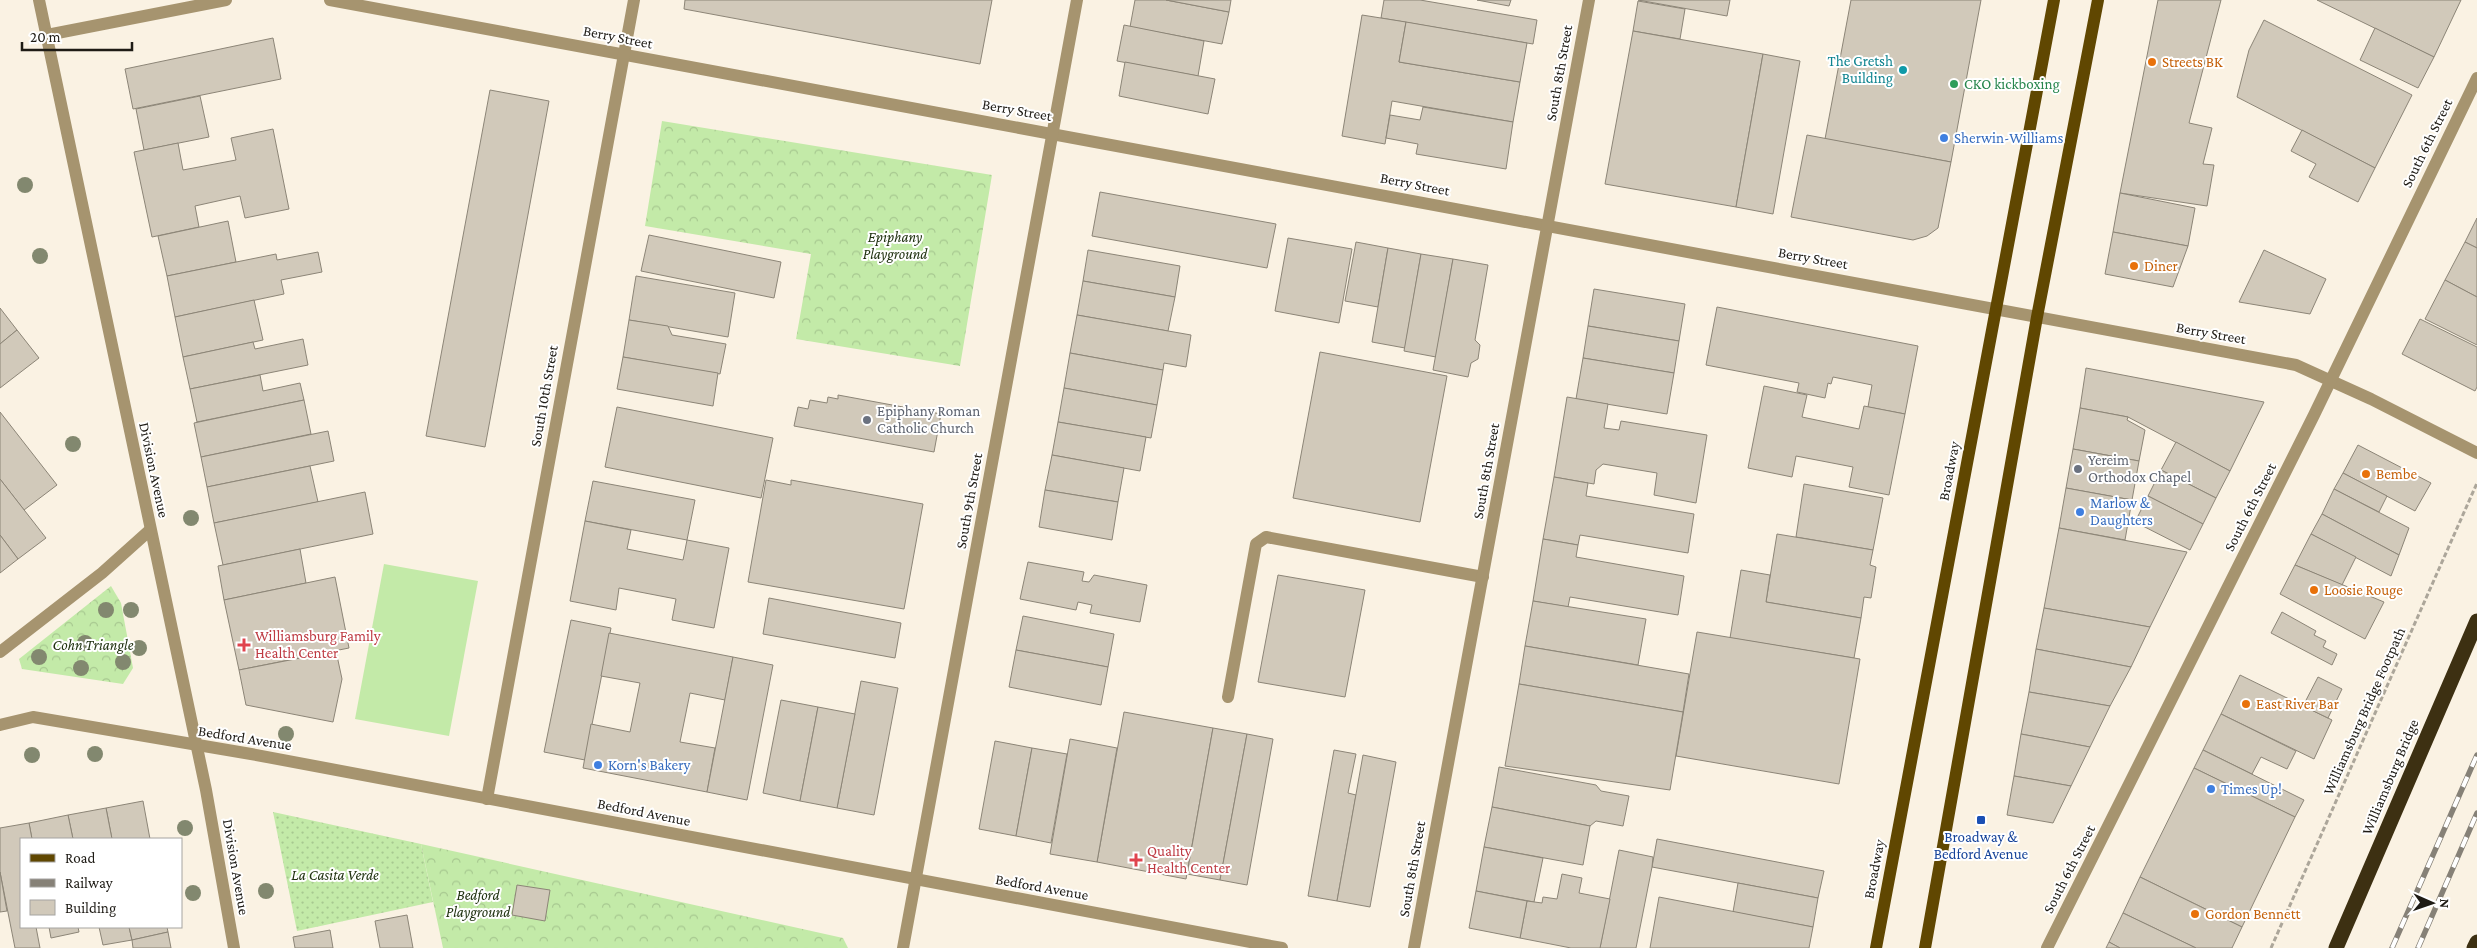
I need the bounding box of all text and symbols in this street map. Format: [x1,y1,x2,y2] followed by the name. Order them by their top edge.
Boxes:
[22,20,132,52] scale bar
[582,22,655,53] street label: Berry Street
[1543,23,1575,122] street label: South 8th Street
[30,29,61,45] text: 20 m
[1828,53,1893,87] place label: The Gretsh Building
[2162,54,2223,70] place label: Streets BK
[2146,56,2158,68] marker: Streets BK
[1897,64,1909,76] marker: The Gretsh Building
[1964,76,2060,93] place label: CKO kickboxing
[1948,78,1960,90] marker: CKO kickboxing
[2399,95,2456,190] street label: South 6th Street
[981,96,1054,125] street label: Berry Street
[1954,130,2064,146] place label: Sherwin-Williams
[1938,132,1950,144] marker: Sherwin-Williams
[1379,169,1452,200] street label: Berry Street
[863,229,928,263] park label: Epiphany Playground
[1777,244,1850,273] street label: Berry Street
[2144,258,2179,274] place label: Diner
[2128,260,2140,272] marker: Diner
[2175,319,2248,348] street label: Berry Street
[527,343,561,448] street label: South 10th Street
[877,403,980,436] place label: Epiphany Roman Catholic Church
[861,414,873,426] marker: Epiphany Roman Catholic Church
[136,421,172,520] street label: Division Avenue
[1470,421,1502,520] street label: South 8th Street
[1935,440,1964,502] street label: Broadway
[953,451,985,550] street label: South 9th Street
[2088,452,2191,486] place label: Yereim Orthodox Chapel
[2221,459,2280,554] street label: South 6th Street
[2072,463,2084,475] marker: Yereim Orthodox Chapel
[2376,466,2418,482] place label: Bembe
[2360,468,2372,480] marker: Bembe
[2090,495,2153,529] place label: Marlow & Daughters
[2074,506,2086,518] marker: Marlow & Daughters
[2324,582,2403,599] place label: Loosie Rouge
[2308,584,2320,596] marker: Loosie Rouge
[2319,624,2409,798] street label: Williamsburg Bridge Footpath
[255,628,381,661] place label: Williamsburg Family Health Center
[53,637,134,654] park label: Cohn Triangle
[237,638,251,652] marker: Williamsburg Family Health Center
[2256,696,2340,712] place label: East River Bar
[2240,698,2252,710] marker: East River Bar
[2357,716,2423,838] street label: Williamsburg Bridge
[197,723,293,753] street label: Bedford Avenue
[608,757,691,774] place label: Korn's Bakery
[592,759,604,771] marker: Korn's Bakery
[2221,781,2282,798] place label: Times Up!
[2205,783,2217,795] marker: Times Up!
[596,795,692,829] street label: Bedford Avenue
[1975,814,1987,826] marker: Broadway & Bedford Avenue
[220,818,252,917] street label: Division Avenue
[1396,819,1428,918] street label: South 8th Street
[2040,821,2099,916] street label: South 6th Street
[1934,829,2029,862] place label: Broadway & Bedford Avenue
[20,838,182,928] legend
[1860,838,1889,900] street label: Broadway
[1147,843,1231,876] place label: Quality Health Center
[65,850,96,866] text: Road
[1129,853,1143,867] marker: Quality Health Center
[291,867,379,883] park label: La Casita Verde
[994,871,1090,903] street label: Bedford Avenue
[65,875,113,892] text: Railway
[2407,878,2457,928] north arrow
[446,887,511,921] park label: Bedford Playground
[2437,898,2453,909] text: N
[65,900,116,917] text: Building
[2205,906,2302,922] place label: Gordon Bennett
[2189,908,2201,920] marker: Gordon Bennett

